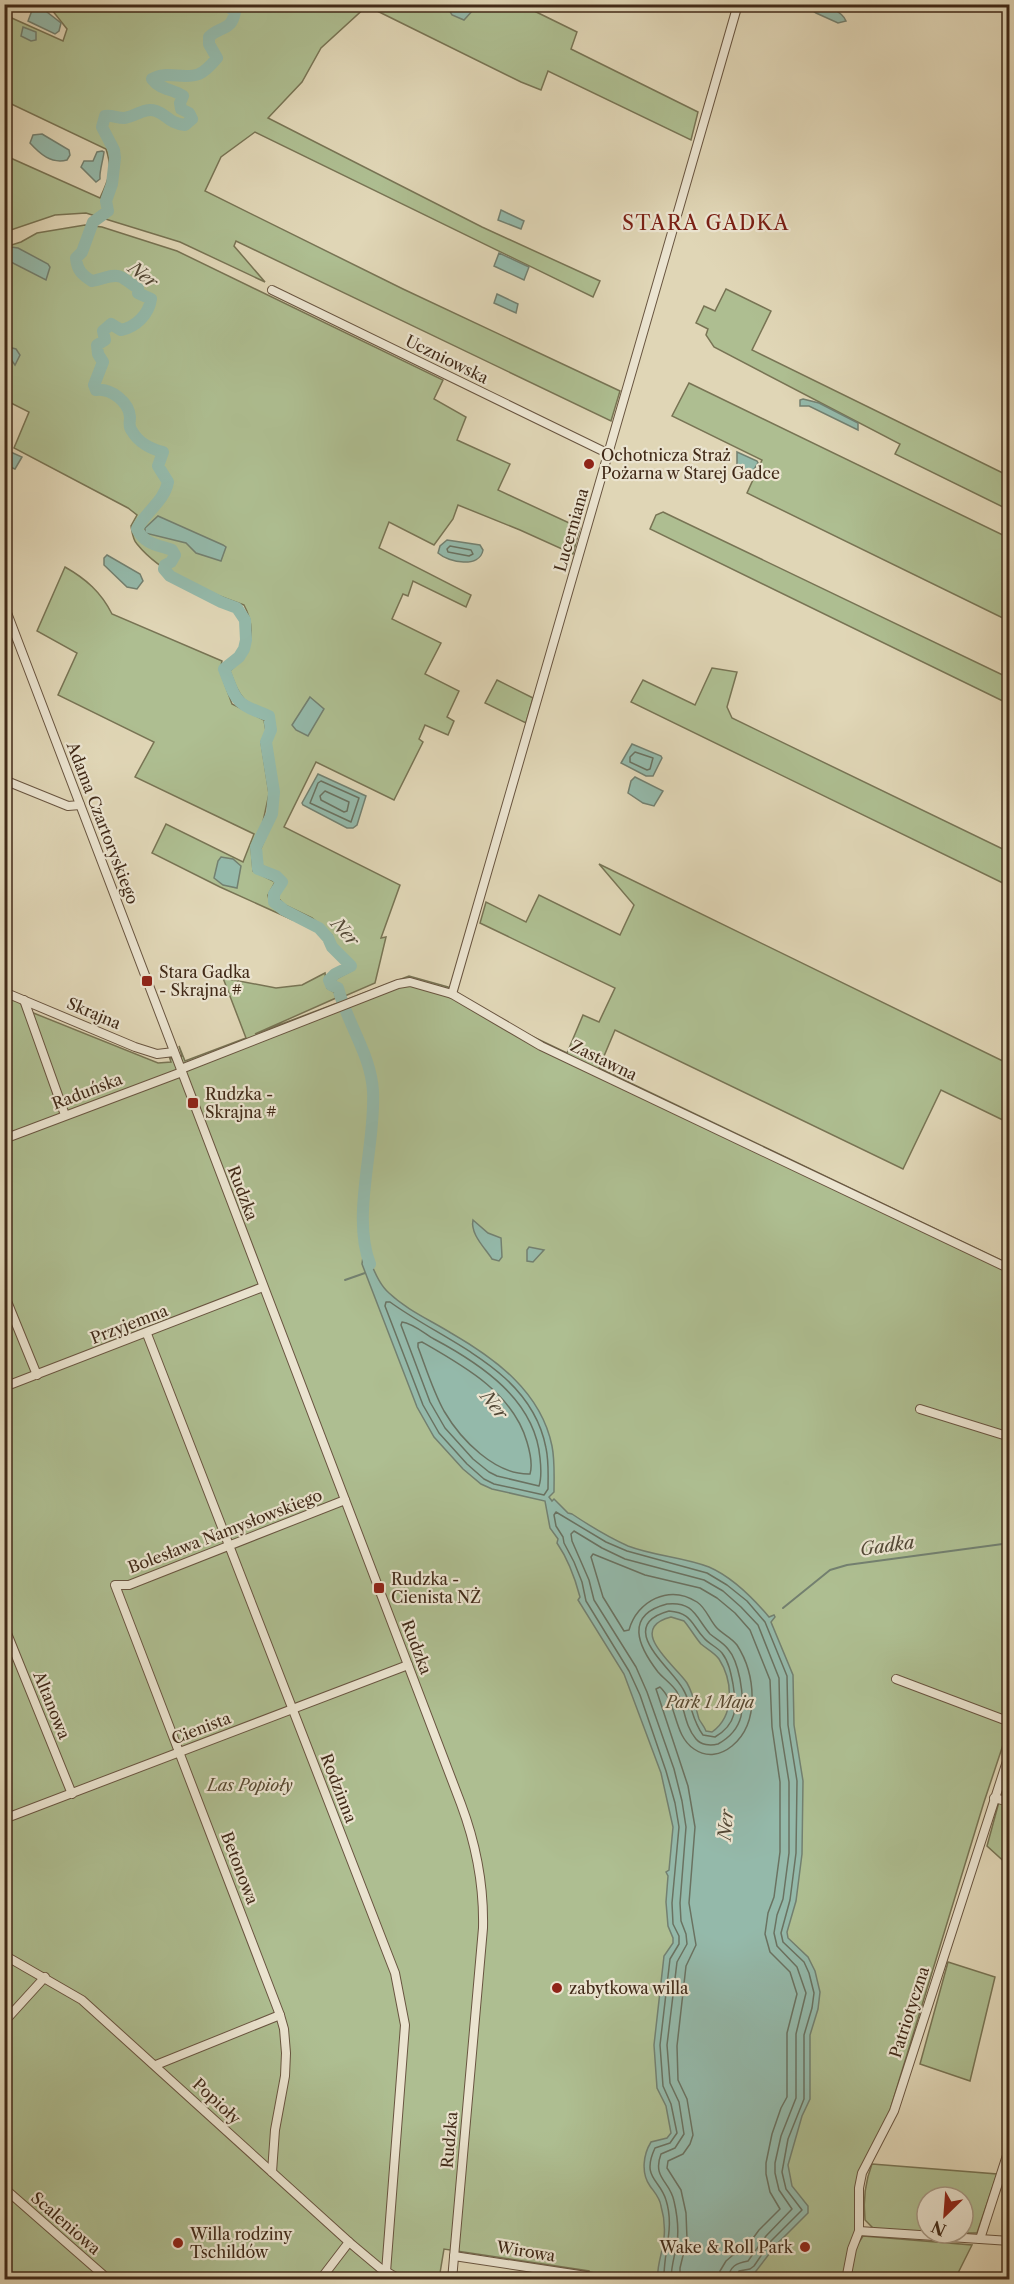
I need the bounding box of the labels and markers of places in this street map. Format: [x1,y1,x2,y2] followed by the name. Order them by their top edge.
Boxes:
[601,445,780,483] place label: Ochotnicza Straż Pożarna w Starej Gadce
[582,457,596,471] marker: Ochotnicza Straż Pożarna w Starej Gadce
[159,962,251,1000] place label: Stara Gadka - Skrajna #
[140,974,154,988] marker: Stara Gadka - Skrajna #
[205,1084,277,1122] place label: Rudzka - Skrajna #
[186,1096,200,1110] marker: Rudzka - Skrajna #
[391,1569,481,1607] place label: Rudzka - Cienista NŻ
[372,1581,386,1595] marker: Rudzka - Cienista NŻ
[569,1978,689,1998] place label: zabytkowa willa
[550,1981,564,1995] marker: zabytkowa willa
[189,2224,293,2262] place label: Willa rodziny Tschildów
[171,2236,185,2250] marker: Willa rodziny Tschildów
[659,2237,794,2257] place label: Wake & Roll Park
[798,2240,812,2254] marker: Wake & Roll Park

